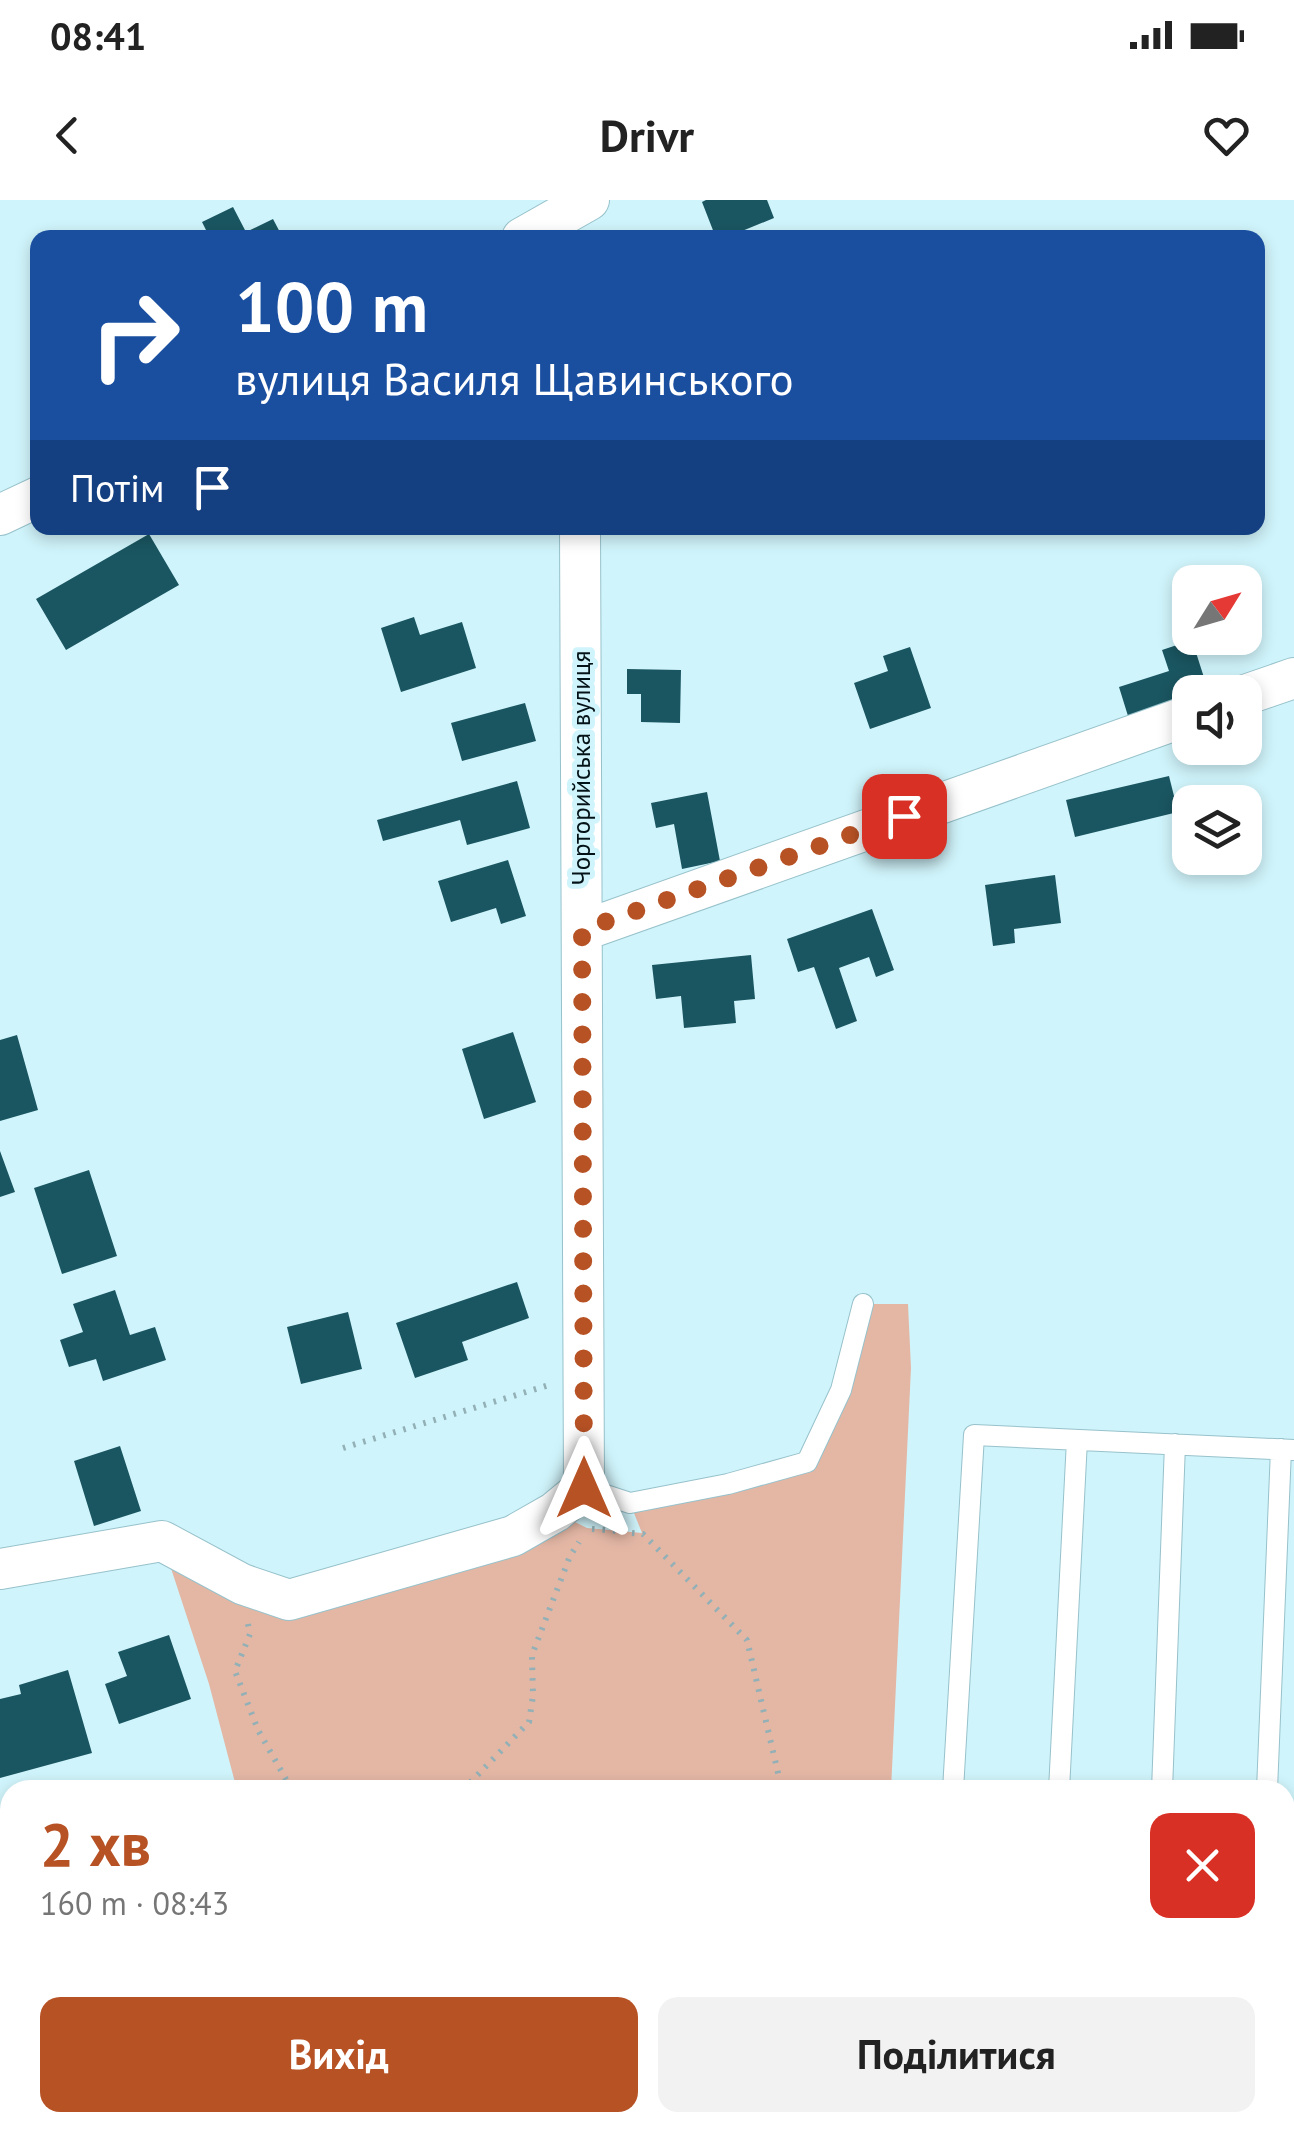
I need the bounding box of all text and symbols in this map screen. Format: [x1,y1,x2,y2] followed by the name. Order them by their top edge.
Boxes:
[50,11,146,60] text: 08:41
[600,106,694,164] text: Drivr
[40,108,95,163] icon: back
[1199,108,1254,163] icon: heart
[235,261,428,351] text: 100 m
[70,270,200,400] icon: right
[235,349,794,407] text: вулиця Василя Щавинського
[185,460,240,515] icon: arrive
[70,463,165,512] text: Потім
[1172,565,1262,655] north arrow
[1172,565,1262,875] map controls
[565,651,597,885] street label: Чорторийська вулиця
[1172,675,1262,765] button: sound
[862,774,947,859] pin
[1172,785,1262,875] button: layers
[877,789,932,844] icon: arrive
[532,1436,636,1540] position arrow
[40,1805,151,1883] text: 2 хв
[1150,1813,1255,1918] button: close
[40,1882,229,1924] text: 160 m · 08:43
[40,1997,638,2112] button: Вихід
[658,1997,1255,2112] button: Поділитися

